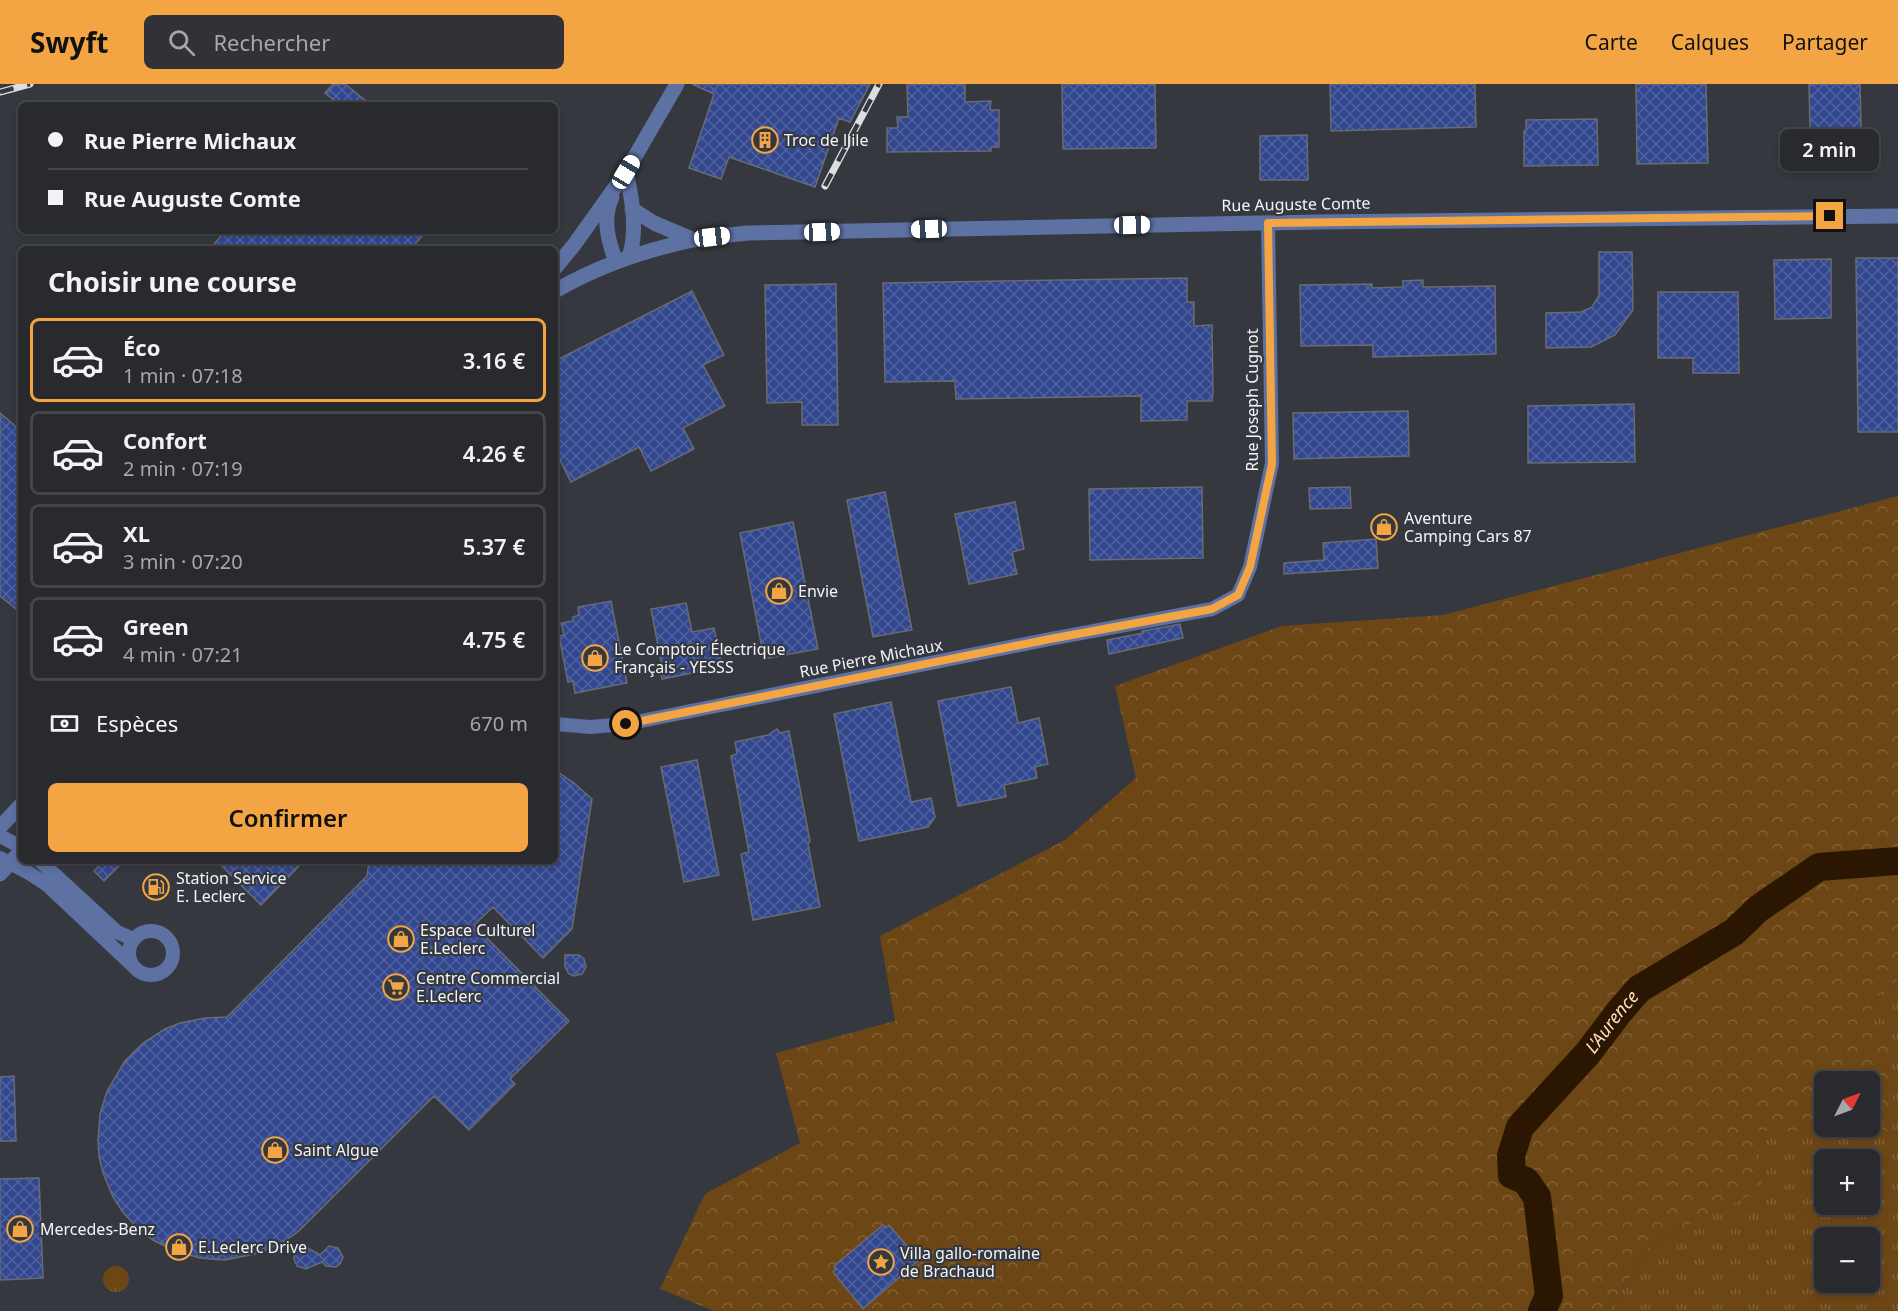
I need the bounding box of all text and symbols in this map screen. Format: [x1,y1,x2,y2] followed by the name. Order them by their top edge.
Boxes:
[144,15,564,69] search box
[30,23,108,61] text: Swyft
[165,26,198,59] icon: search
[213,27,330,57] text: Rechercher
[1585,28,1638,56] text: Carte
[1671,28,1749,56] text: Calques
[1782,28,1868,56] text: Partager
[84,125,296,155] text: Rue Pierre Michaux
[750,125,780,155] building icon: Troc de l ile
[784,129,869,151] place label: Troc de l ile
[1780,129,1880,171] callout: 2 min
[1802,136,1857,163] text: 2 min
[609,152,643,192] car
[84,183,301,213] text: Rue Auguste Comte
[1221,192,1371,216] street label: Rue Auguste Comte
[1816,202,1843,229] route end
[1114,216,1150,234] car
[911,219,947,239] car
[804,222,840,242] car
[693,226,731,248] car
[48,263,297,300] text: Choisir une course
[1241,328,1263,471] street label: Rue Joseph Cugnot
[123,332,160,362] text: Éco
[51,333,105,387] icon: car
[463,345,525,375] text: 3.16 €
[123,362,243,389] text: 1 min · 07:18
[123,425,207,455] text: Confort
[51,426,105,480] icon: car
[463,438,525,468] text: 4.26 €
[123,455,243,482] text: 2 min · 07:19
[1404,507,1532,547] place label: Aventure Camping Cars 87
[1369,512,1399,542] shop icon: Aventure Camping Cars 87
[123,518,150,548] text: XL
[51,519,105,573] icon: car
[463,531,525,561] text: 5.37 €
[123,548,243,575] text: 3 min · 07:20
[764,576,794,606] shop icon: Envie
[798,580,838,602] place label: Envie
[123,611,189,641] text: Green
[51,612,105,666] icon: car
[463,624,525,654] text: 4.75 €
[797,633,945,683] street label: Rue Pierre Michaux
[614,638,786,678] place label: Le Comptoir Électrique Français - YESSS
[123,641,243,668] text: 4 min · 07:21
[580,643,610,673] shop icon: Le Comptoir Électrique Français - YESSS
[48,707,81,740] icon: cash
[96,708,178,738] text: Espèces
[470,710,528,737] text: 670 m
[612,710,639,737] route start
[48,783,528,852] button: Confirmer
[176,867,287,907] place label: Station Service E. Leclerc
[141,872,171,902] fuel station icon: Station Service E. Leclerc
[420,919,535,959] place label: Espace Culturel E.Leclerc
[386,924,416,954] shop icon: Espace Culturel E.Leclerc
[416,967,560,1007] place label: Centre Commercial E.Leclerc
[381,972,411,1002] supermarket icon: Centre Commercial E.Leclerc
[1579,985,1644,1058] water label: L'Aurence
[1814,1071,1880,1137] north arrow
[1814,1071,1880,1293] map controls
[260,1135,290,1165] shop icon: Saint Algue
[294,1139,379,1161] place label: Saint Algue
[1814,1149,1880,1215] button: +
[5,1214,35,1244] shop icon: Mercedes-Benz
[40,1218,155,1240] place label: Mercedes-Benz
[1814,1227,1880,1293] button: −
[164,1232,194,1262] shop icon: E.Leclerc Drive
[198,1236,307,1258] place label: E.Leclerc Drive
[900,1242,1040,1282] place label: Villa gallo-romaine de Brachaud
[866,1247,896,1277] place icon: Villa gallo-romaine de Brachaud

